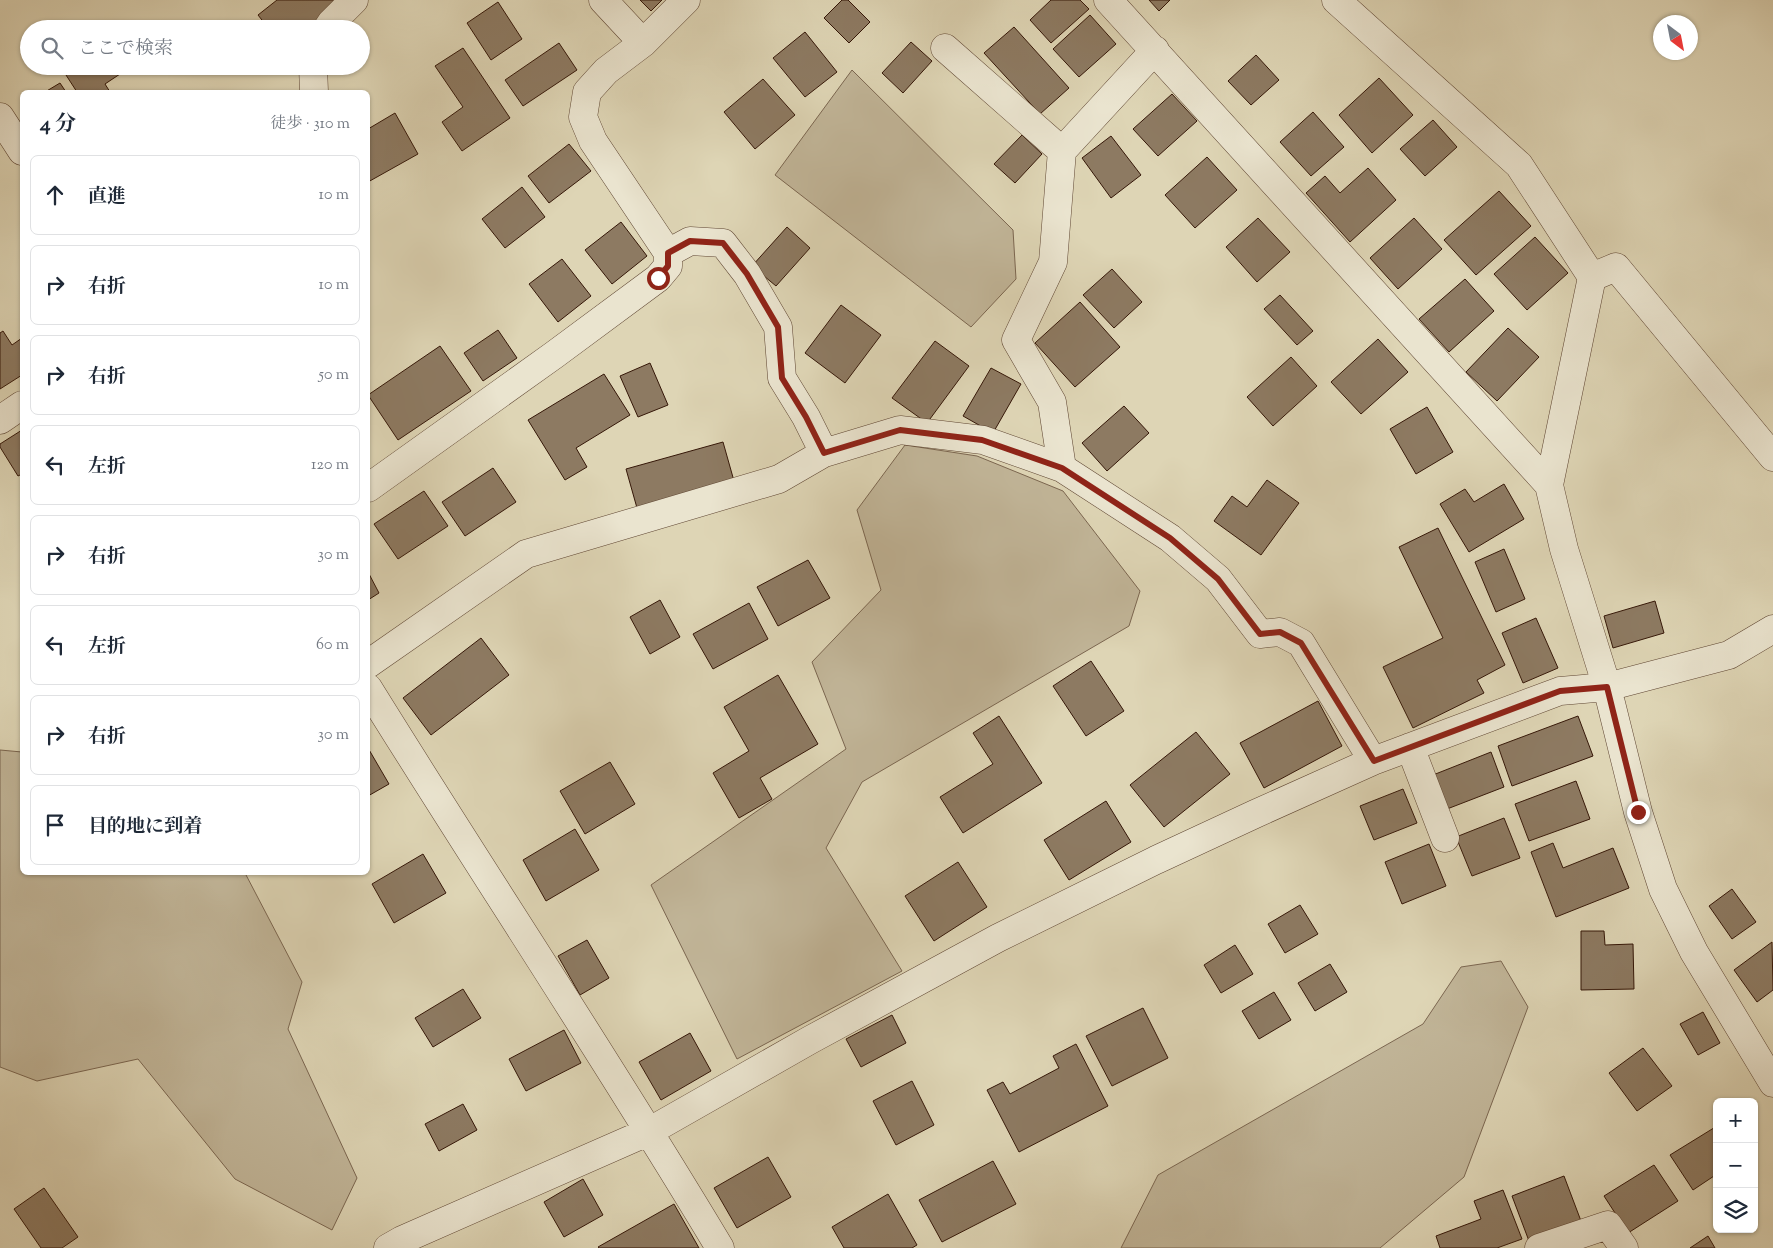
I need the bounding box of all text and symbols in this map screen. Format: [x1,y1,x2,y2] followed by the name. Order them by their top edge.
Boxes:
[1653,15,1698,60] north arrow
[20,20,370,75] search box
[38,34,66,62] icon: search
[78,36,173,63] text: ここで検索
[40,110,76,140] text: 4 分
[270,113,350,136] text: 徒歩 · 310 m
[41,181,69,209] icon: ahead
[88,184,126,211] text: 直進
[319,184,349,207] text: 10 m
[647,267,670,290] route start
[41,271,69,299] icon: right
[88,274,126,301] text: 右折
[319,274,349,297] text: 10 m
[41,361,69,389] icon: right
[88,364,126,391] text: 右折
[318,364,349,387] text: 50 m
[41,451,69,479] icon: left
[88,454,126,481] text: 左折
[311,454,349,477] text: 120 m
[41,541,69,569] icon: right
[88,544,126,571] text: 右折
[318,544,349,567] text: 30 m
[41,631,69,659] icon: left
[88,634,126,661] text: 左折
[316,634,349,657] text: 60 m
[41,721,69,749] icon: right
[88,724,126,751] text: 右折
[318,724,349,747] text: 30 m
[1627,801,1650,824] route end
[41,811,69,839] icon: arrive
[88,814,202,841] text: 目的地に到着
[1713,1098,1758,1233] map controls
[1713,1098,1758,1143] button: +
[1713,1143,1758,1188] button: −
[1713,1188,1758,1233] button: layers

